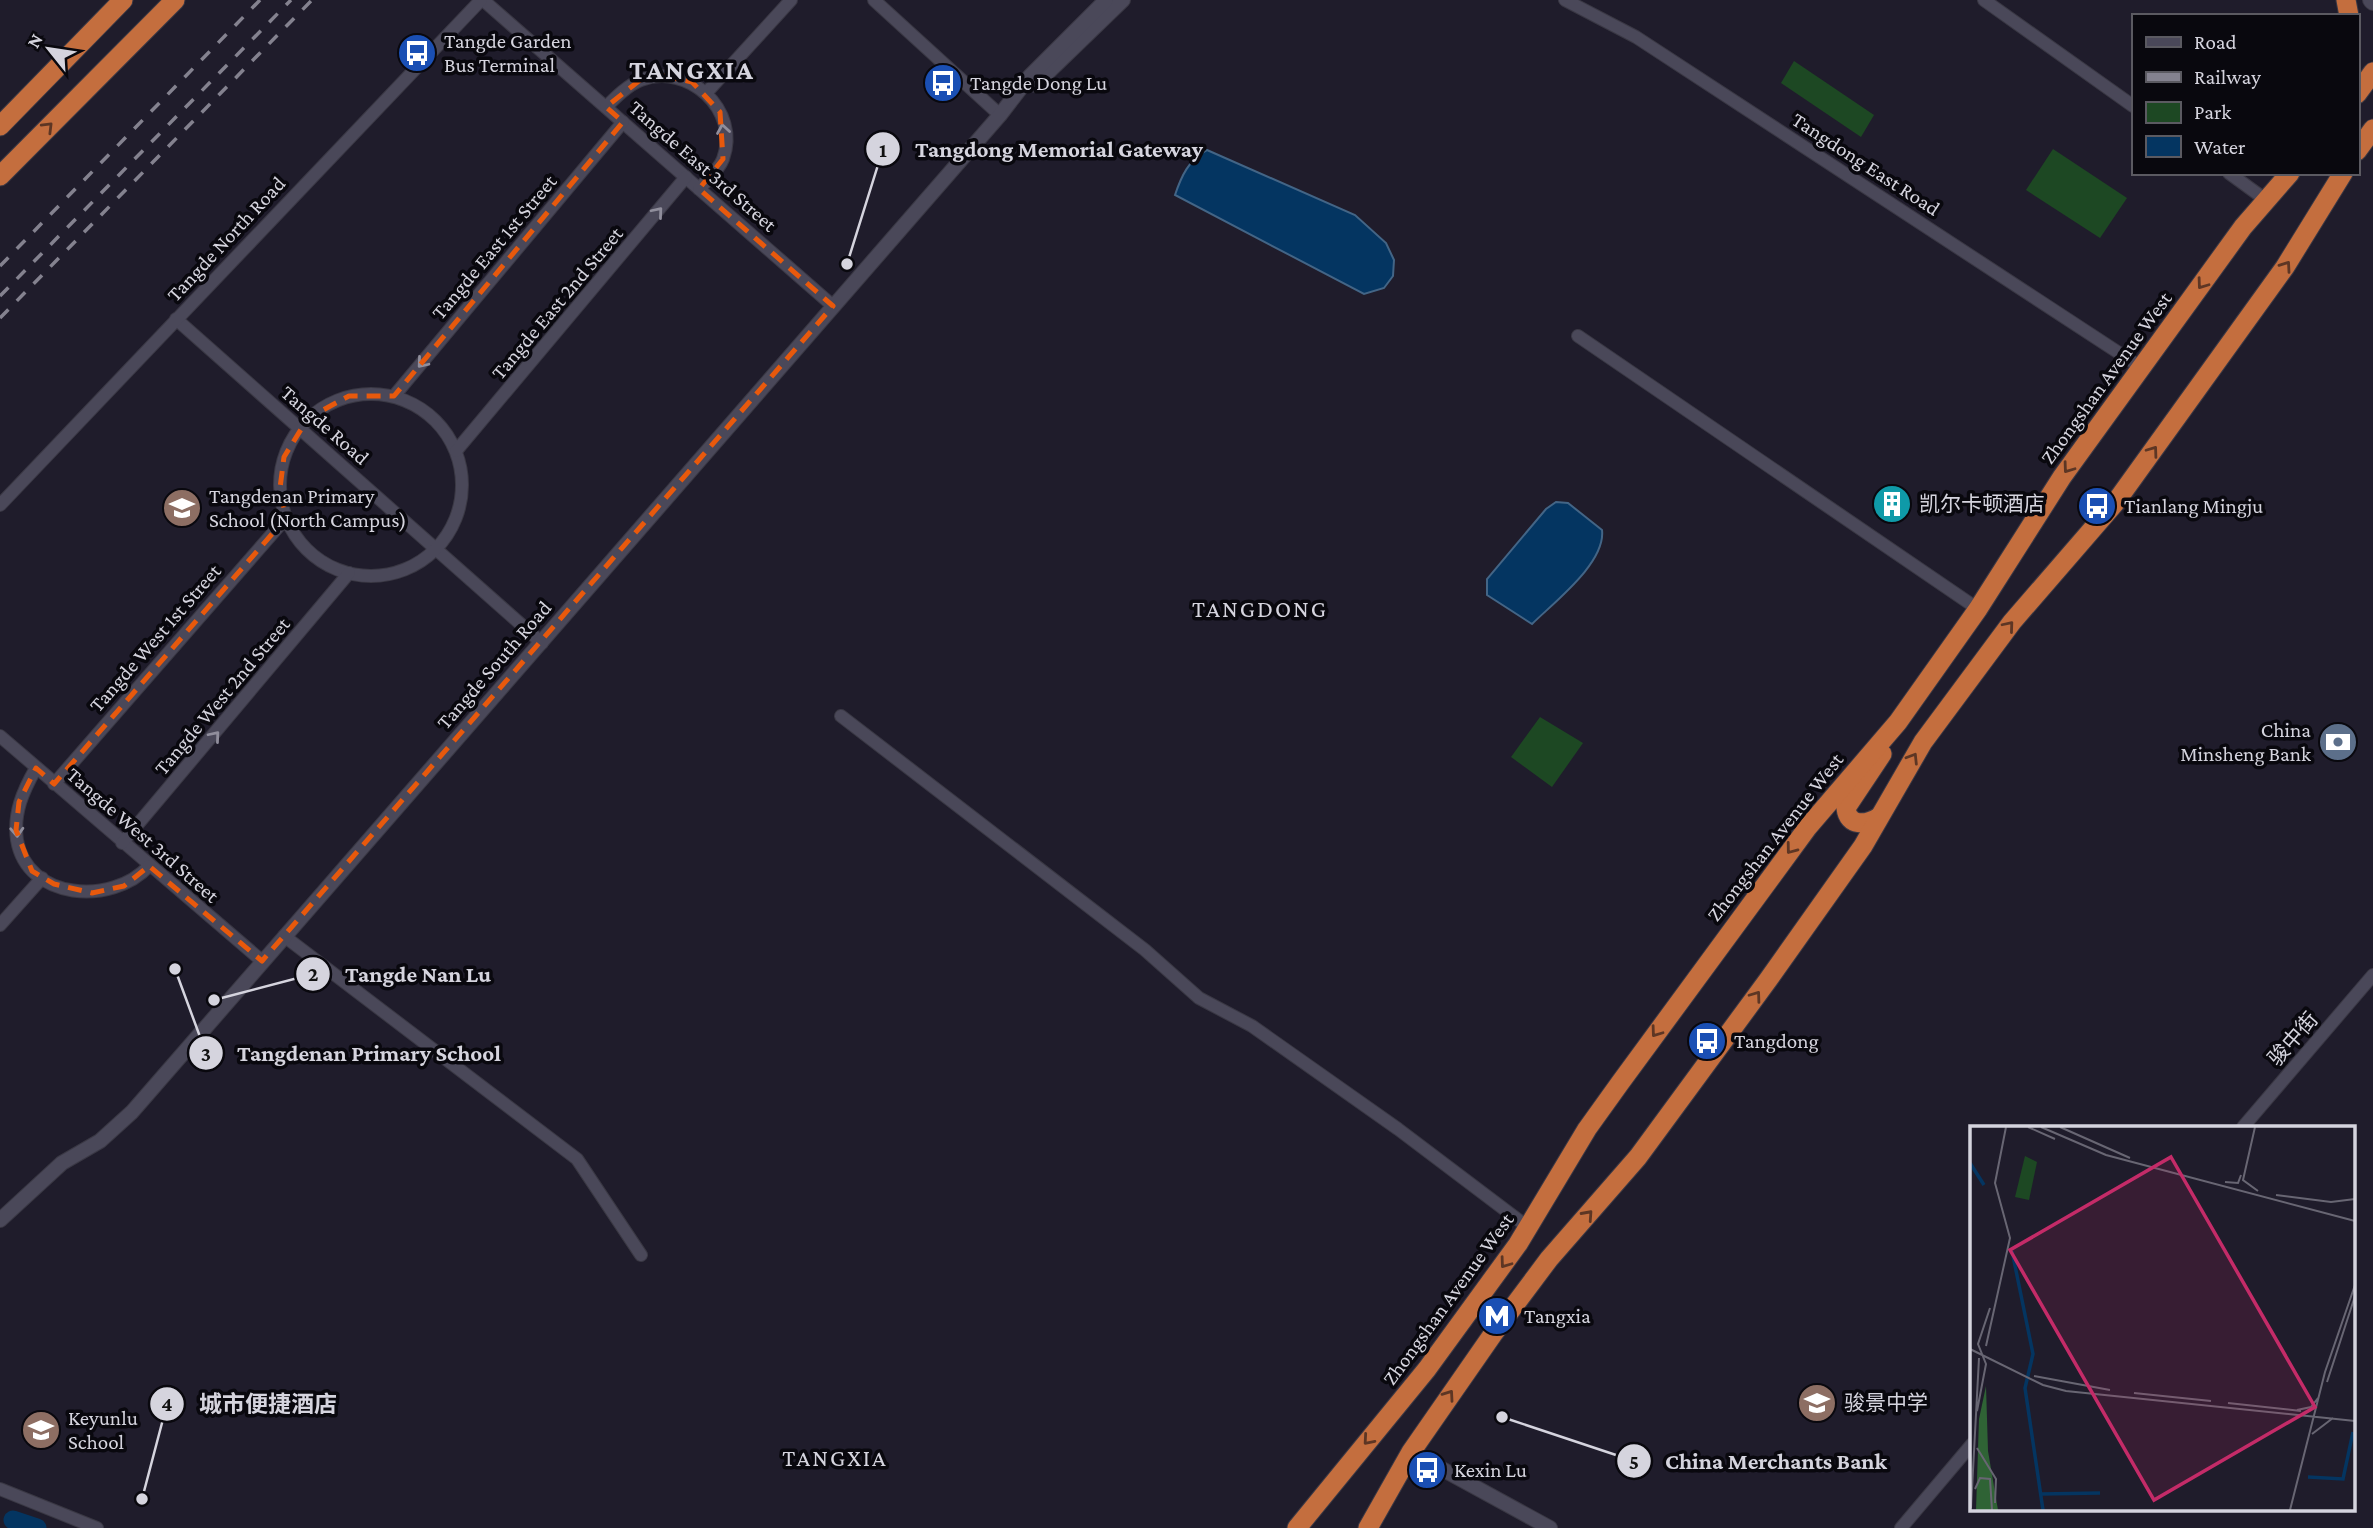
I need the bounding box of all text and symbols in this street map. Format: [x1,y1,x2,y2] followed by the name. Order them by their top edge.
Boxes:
[14,14,84,84] north arrow
[2132,14,2359,175] legend
[444,29,572,77] place label: Tangde Garden Bus Terminal
[22,30,47,52] text: N
[2194,30,2237,54] text: Road
[396,32,438,74] bus stop icon: Tangde Garden Bus Terminal
[629,54,755,85] district label: TANGXIA
[922,62,964,104] bus stop icon: Tangde Dong Lu
[2194,65,2261,89] text: Railway
[970,71,1107,95] place label: Tangde Dong Lu
[624,95,782,237] street label: Tangde East 3rd Street
[2194,100,2231,124] text: Park
[1788,107,1944,221] street label: Tangdong East Road
[40,123,52,135] one-way arrow
[716,123,731,135] one-way arrow
[866,127,1217,171] callout: Tangdong Memorial Gateway
[2194,135,2246,159] text: Water
[915,136,1204,162] text: Tangdong Memorial Gateway
[879,138,887,162] text: 1
[426,169,562,324] street label: Tangde East 1st Street
[162,171,290,307] street label: Tangde North Road
[650,207,662,220] one-way arrow
[486,221,628,384] street label: Tangde East 2nd Street
[2278,261,2290,274] one-way arrow
[2198,276,2210,289] one-way arrow
[2035,286,2177,469] street label: Zhongshan Avenue West
[418,354,430,367] one-way arrow
[276,380,374,470] street label: Tangde Road
[2145,446,2157,458] one-way arrow
[2064,460,2076,473] one-way arrow
[1871,483,1913,525] building icon: 凯尔卡顿酒店
[209,484,407,532] place label: Tangdenan Primary School (North Campus)
[2076,485,2118,527] bus stop icon: Tianlang Mingju
[161,487,203,529] school or university icon: Tangdenan Primary School (North Campus)
[1919,492,2045,516] place label: 凯尔卡顿酒店
[2124,494,2263,518] place label: Tianlang Mingju
[84,558,226,717] street label: Tangde West 1st Street
[1192,595,1328,622] district label: TANGDONG
[432,596,556,734] street label: Tangde South Road
[149,612,296,780] street label: Tangde West 2nd Street
[2001,622,2013,635] one-way arrow
[2180,718,2311,766] place label: China Minsheng Bank
[2317,721,2359,763] bank icon: China Minsheng Bank
[207,731,219,744] one-way arrow
[1702,747,1849,926] street label: Zhongshan Avenue West
[1905,752,1918,765] one-way arrow
[62,762,225,908] street label: Tangde West 3rd Street
[10,827,25,838] one-way arrow
[1787,841,1800,854] one-way arrow
[296,952,505,996] callout: Tangde Nan Lu
[345,961,491,987] text: Tangde Nan Lu
[308,962,319,986] text: 2
[1748,991,1761,1004] one-way arrow
[2263,1007,2323,1071] street label: 骏中街
[1686,1020,1728,1062] bus stop icon: Tangdong
[1652,1025,1665,1037] one-way arrow
[1734,1029,1819,1053] place label: Tangdong
[188,1031,515,1075] callout: Tangdenan Primary School
[237,1040,501,1066] text: Tangdenan Primary School
[201,1042,211,1066] text: 3
[1970,1126,2356,1510] inset map
[1377,1207,1519,1390] street label: Zhongshan Avenue West
[1580,1210,1592,1223] one-way arrow
[1500,1255,1513,1268] one-way arrow
[1476,1295,1518,1337] metro station icon: Tangxia
[1524,1304,1591,1328] place label: Tangxia
[150,1382,351,1426] callout: 城市便捷酒店
[1796,1382,1838,1424] school or university icon: 骏景中学
[1441,1390,1453,1403] one-way arrow
[199,1391,337,1417] text: 城市便捷酒店
[1844,1391,1928,1415] place label: 骏景中学
[161,1392,173,1416] text: 4
[68,1406,138,1454] place label: Keyunlu School
[20,1409,62,1451] school or university icon: Keyunlu School
[1364,1432,1376,1445] one-way arrow
[1616,1439,1902,1483] callout: China Merchants Bank
[782,1444,888,1471] district label: TANGXIA
[1665,1448,1888,1474] text: China Merchants Bank
[1406,1449,1448,1491] bus stop icon: Kexin Lu
[1629,1450,1639,1474] text: 5
[1454,1458,1527,1482] place label: Kexin Lu

